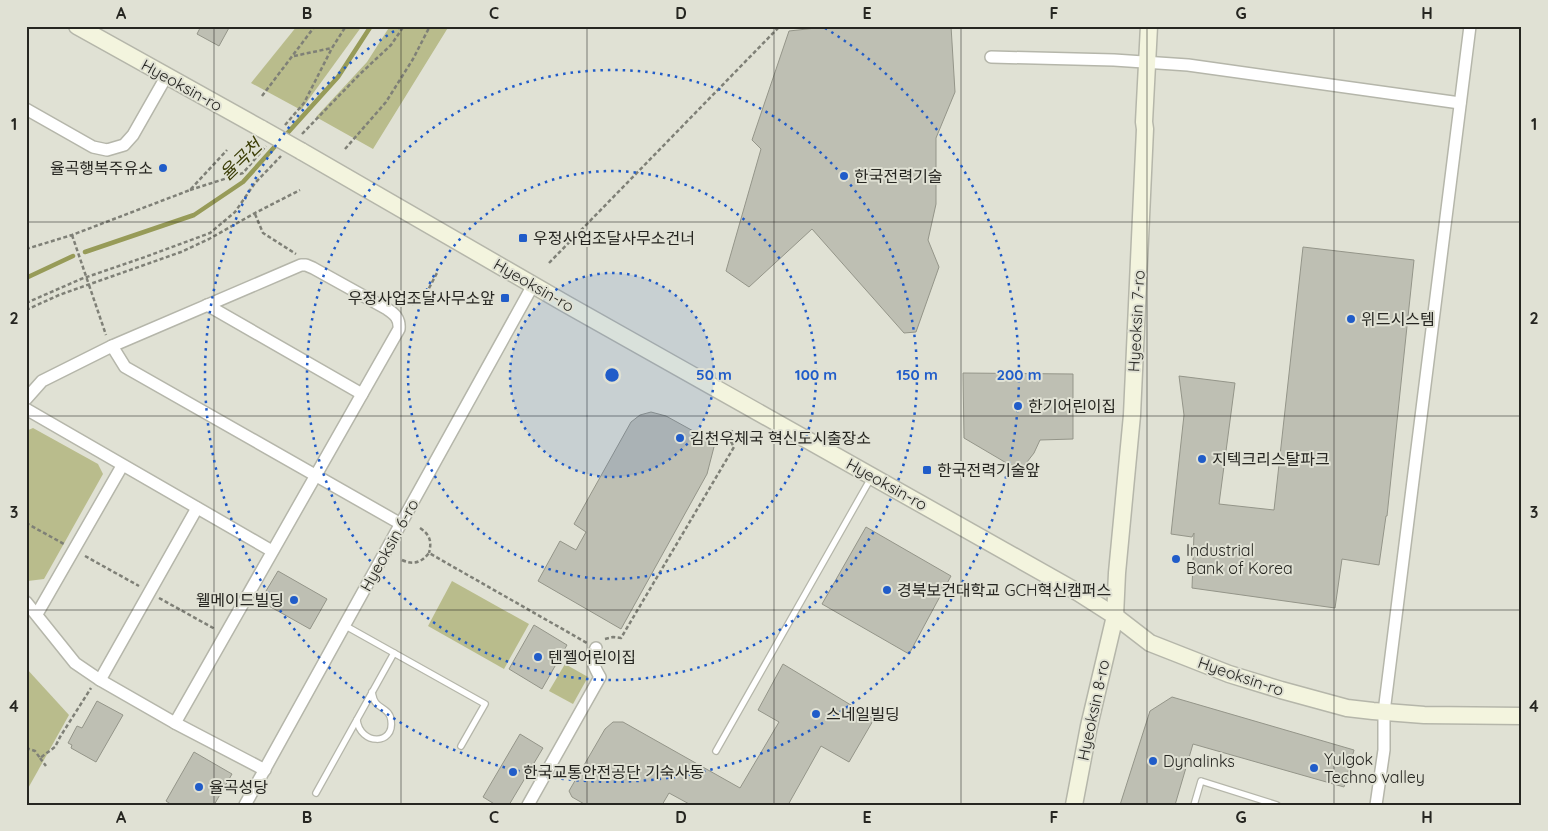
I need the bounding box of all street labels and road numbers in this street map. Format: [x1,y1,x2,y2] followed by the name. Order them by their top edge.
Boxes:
[138,55,226,115] street label: Hyeoksin-ro
[490,254,578,316] street label: Hyeoksin-ro
[1123,269,1149,373] street label: Hyeoksin 7-ro
[843,454,931,514] street label: Hyeoksin-ro
[355,495,423,595] street label: Hyeoksin 6-ro
[1195,652,1287,700] street label: Hyeoksin-ro
[1073,658,1113,762] street label: Hyeoksin 8-ro

